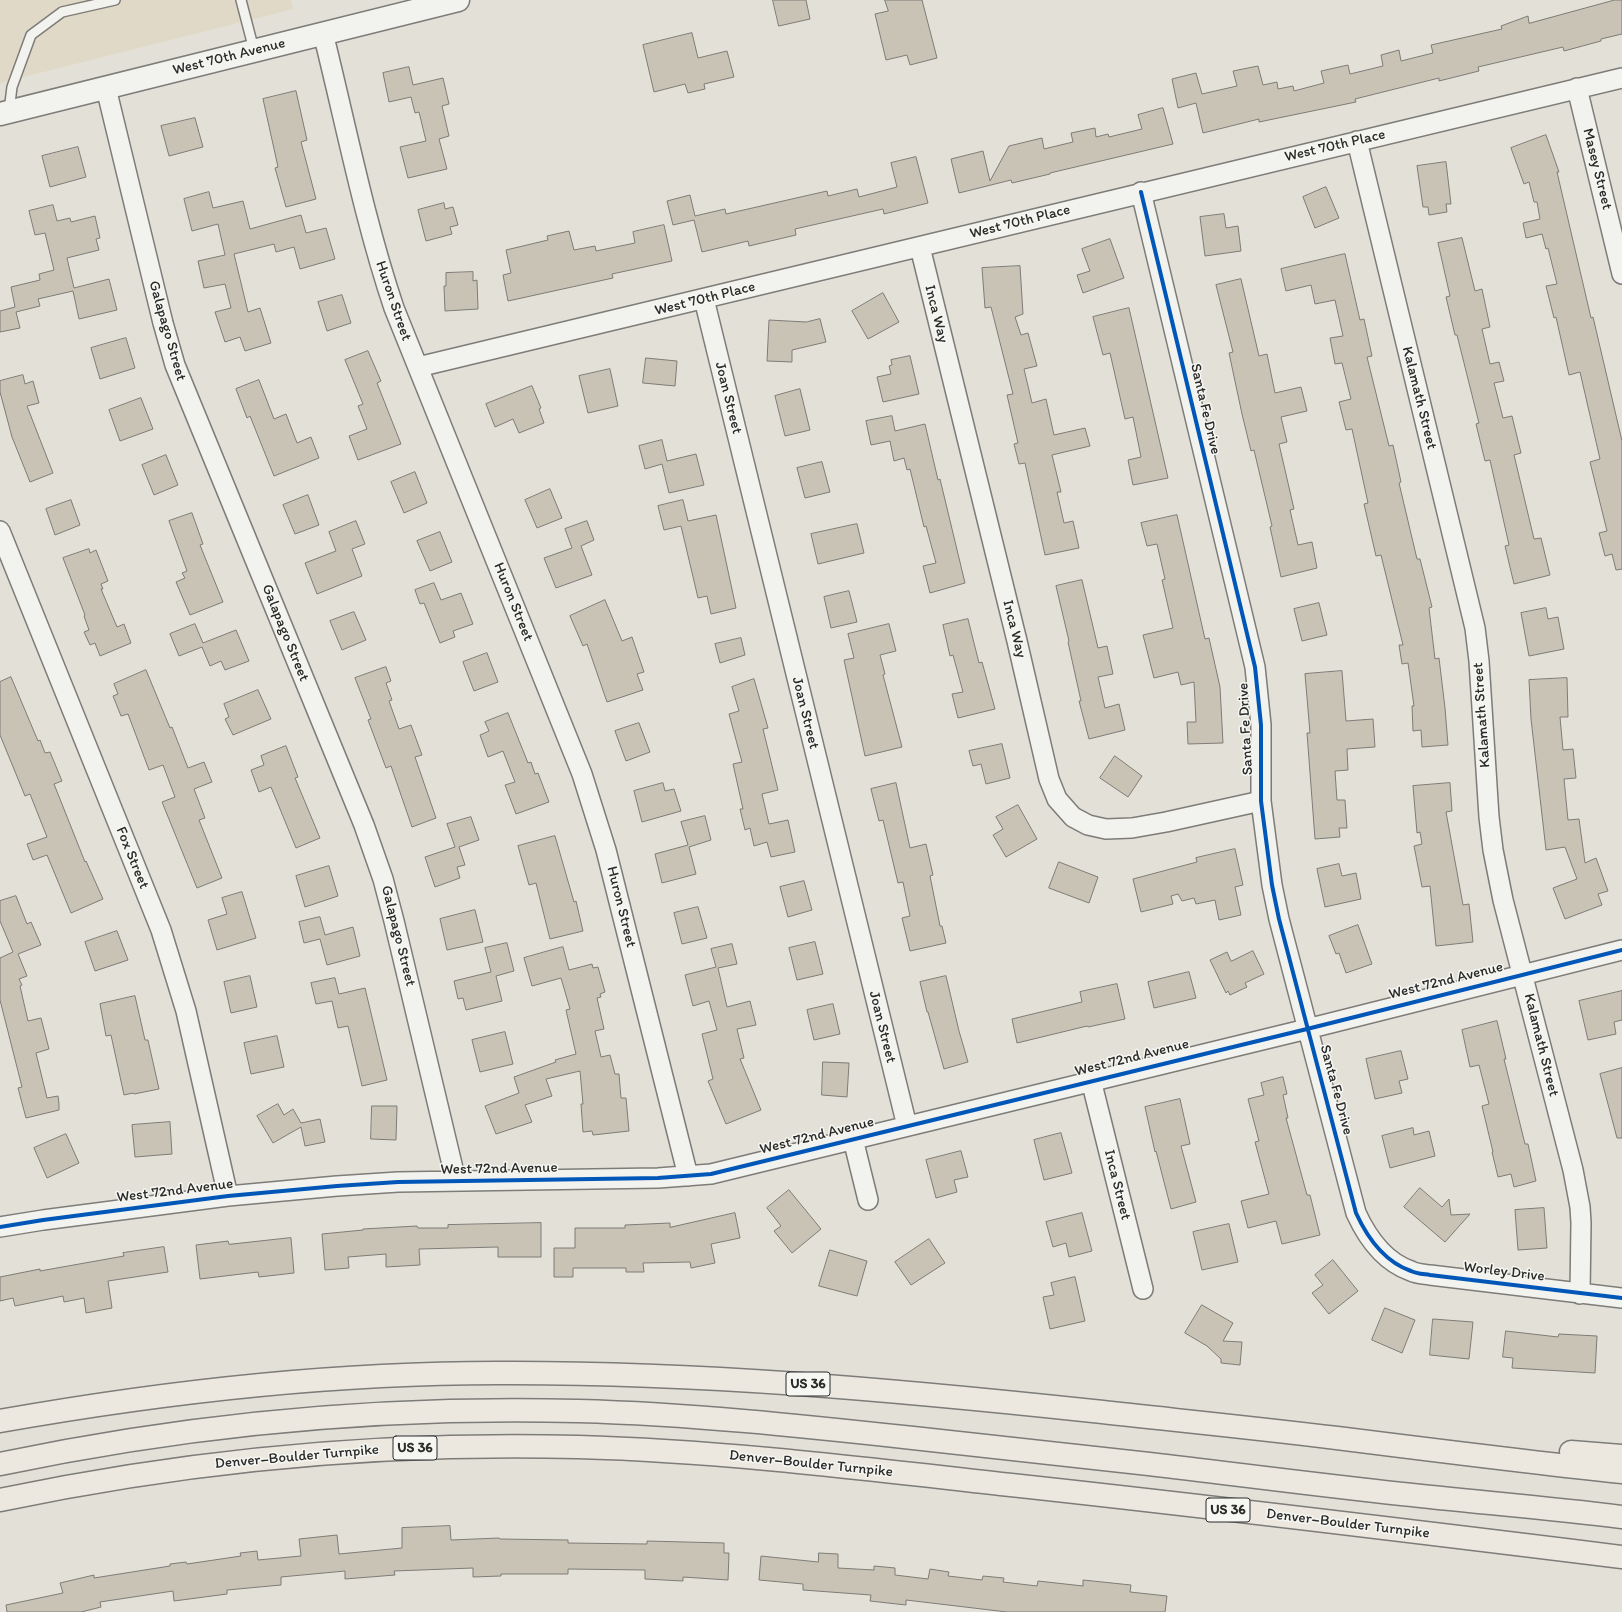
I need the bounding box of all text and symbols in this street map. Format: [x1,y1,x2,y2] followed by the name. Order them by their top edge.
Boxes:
[171,34,287,80] street label: West 70th Avenue
[1283,126,1387,166] street label: West 70th Place
[1578,126,1616,212] street label: Masey Street
[968,201,1072,243] street label: West 70th Place
[371,259,415,343] street label: Huron Street
[653,278,757,320] street label: West 70th Place
[144,279,190,383] street label: Galapago Street
[920,283,952,345] street label: Inca Way
[1397,345,1441,451] street label: Kalamath Street
[710,360,746,436] street label: Joan Street
[1186,362,1224,456] street label: Santa Fe Drive
[489,560,537,644] street label: Huron Street
[257,582,313,684] street label: Galapago Street
[998,598,1030,660] street label: Inca Way
[1469,662,1495,768] street label: Kalamath Street
[787,675,823,751] street label: Joan Street
[1235,682,1257,776] street label: Santa Fe Drive
[111,824,153,892] street label: Fox Street
[602,864,640,950] street label: Huron Street
[377,884,419,988] street label: Galapago Street
[1387,958,1505,1004] street label: West 72nd Avenue
[864,989,900,1065] street label: Joan Street
[1519,992,1563,1098] street label: Kalamath Street
[1073,1035,1191,1081] street label: West 72nd Avenue
[1315,1043,1357,1137] street label: Santa Fe Drive
[758,1113,876,1159] street label: West 72nd Avenue
[1100,1148,1134,1222] street label: Inca Street
[440,1159,558,1179] street label: West 72nd Avenue
[116,1175,234,1207] street label: West 72nd Avenue
[1462,1258,1546,1286] street label: Worley Drive
[786,1372,830,1396] road number: US 36
[393,1436,437,1460] road number: US 36
[214,1441,380,1473] street label: Denver–Boulder Turnpike
[728,1446,894,1482] street label: Denver–Boulder Turnpike
[1206,1498,1250,1522] road number: US 36
[1265,1505,1431,1543] street label: Denver–Boulder Turnpike

